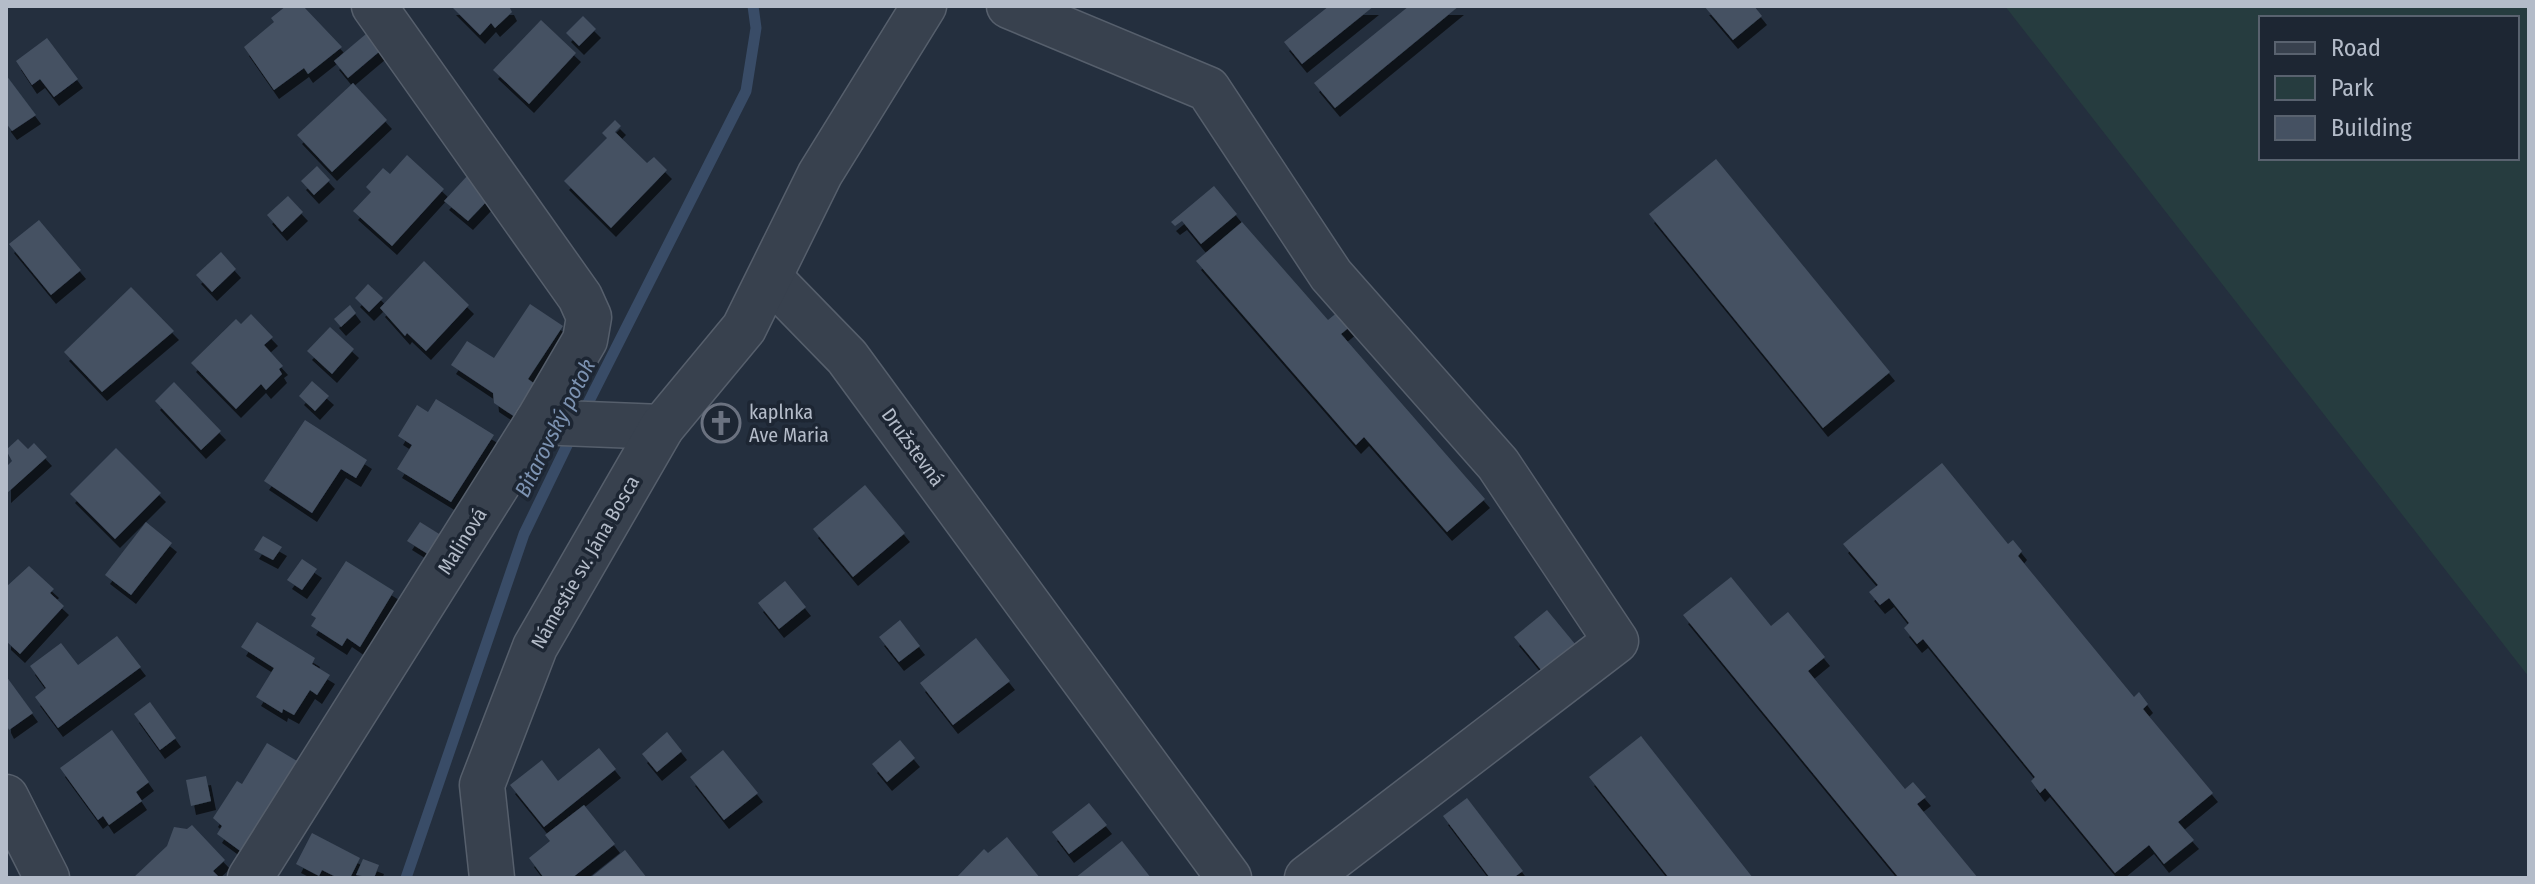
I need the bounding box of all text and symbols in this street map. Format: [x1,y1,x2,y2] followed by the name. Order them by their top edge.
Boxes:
[2259,16,2519,160] legend
[2331,34,2381,62] text: Road
[2331,74,2374,102] text: Park
[2331,114,2413,142] text: Building
[509,354,601,501] water label: Bitarovský potok
[749,400,829,447] place label: kaplnka Ave Maria
[700,402,742,444] church icon: kaplnka Ave Maria
[877,403,949,491] street label: Družstevná
[526,471,644,653] street label: Námestie sv. Jána Bosca
[432,503,492,579] street label: Malinová

